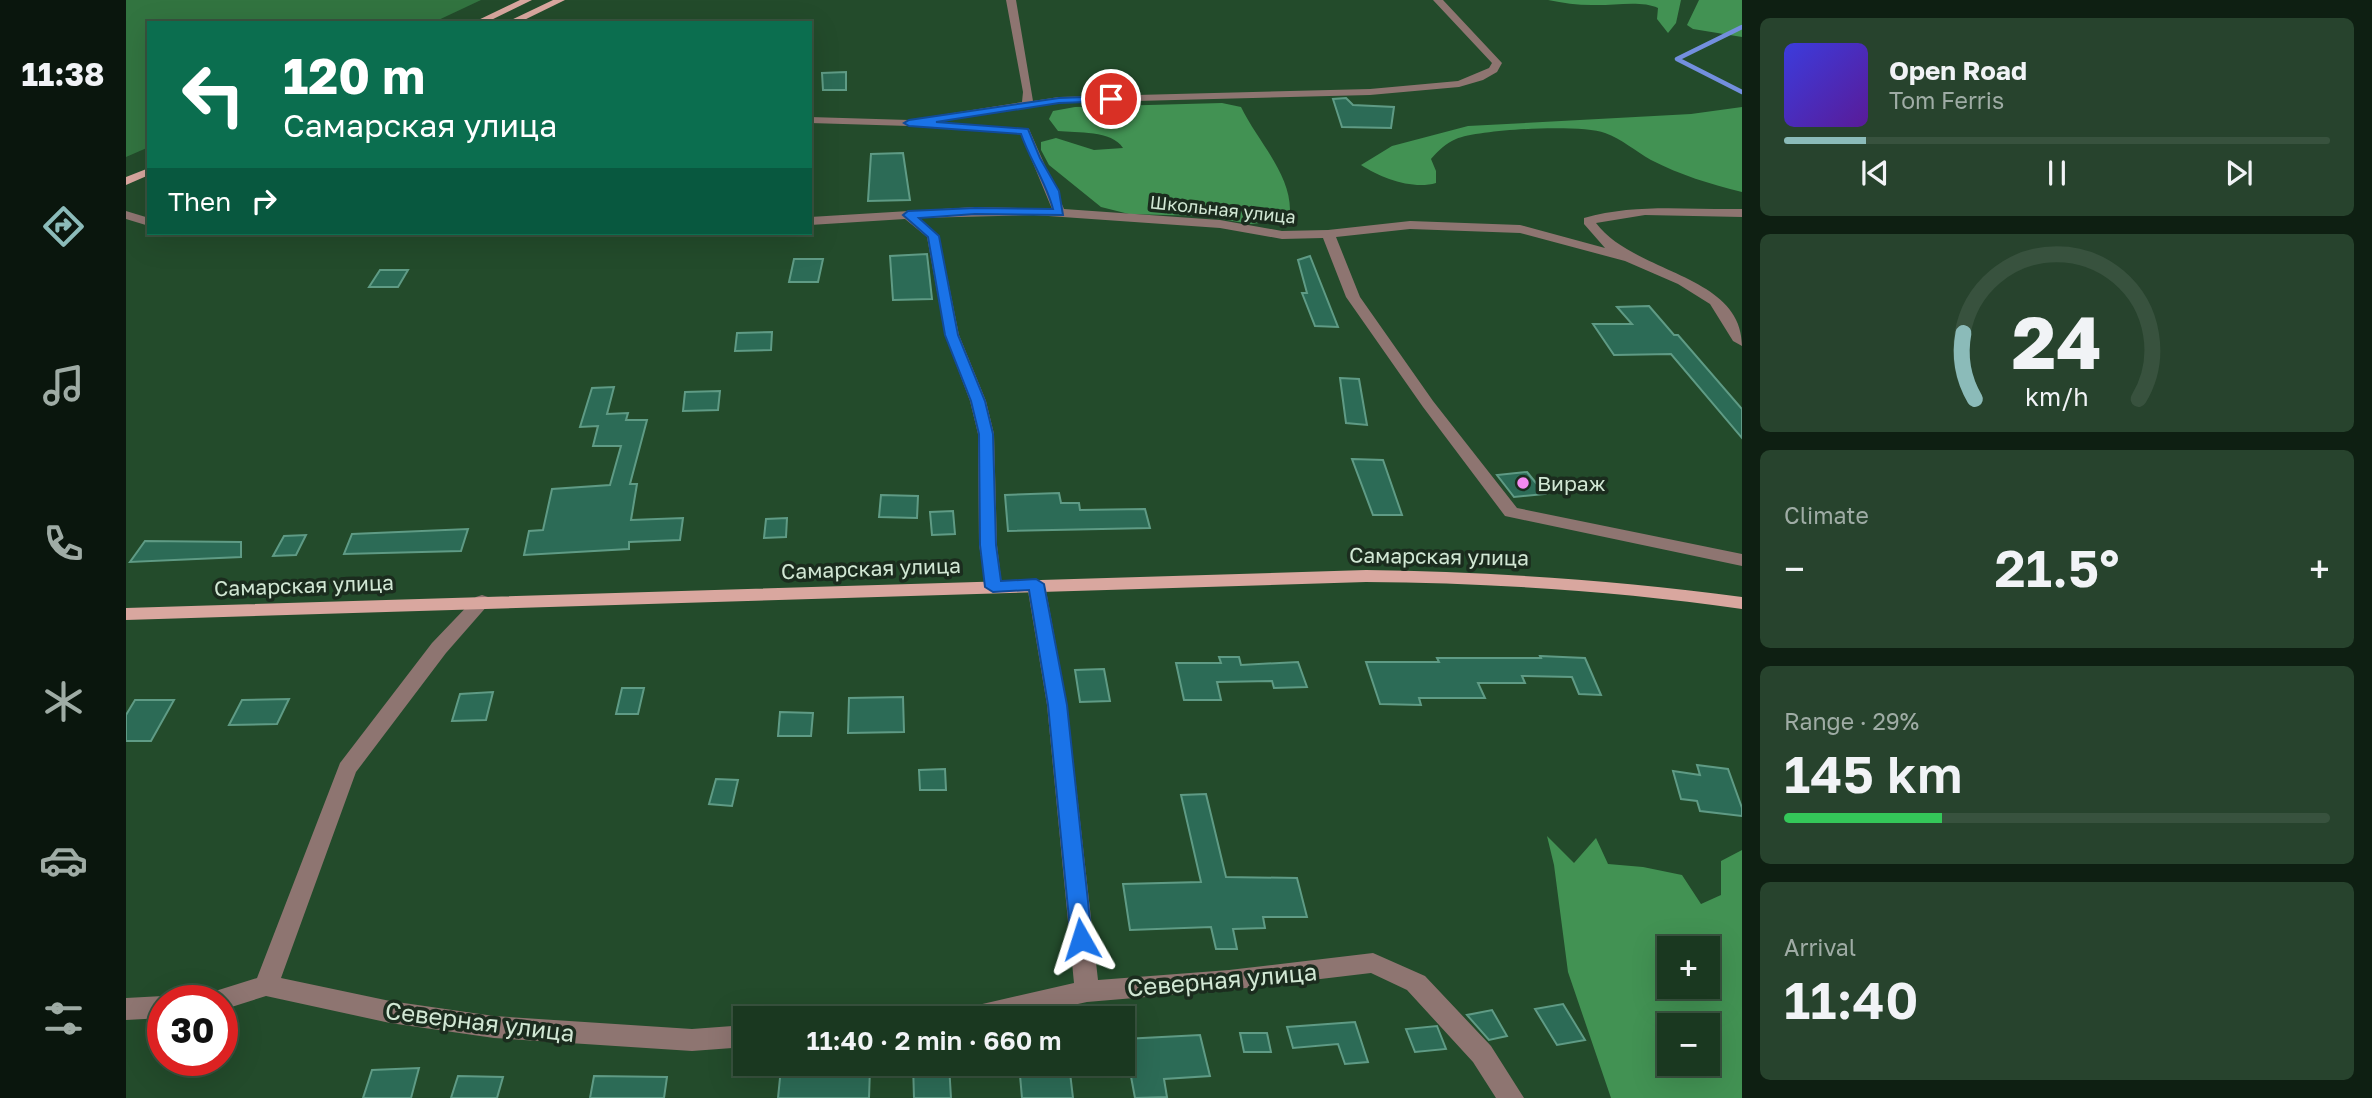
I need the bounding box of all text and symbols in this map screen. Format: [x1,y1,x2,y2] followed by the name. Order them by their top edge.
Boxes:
[283,46,425,105] text: 120 m
[168,49,259,140] icon: left
[21,55,105,93] text: 11:38
[1889,55,2027,86] text: Open Road
[1081,69,1141,129] pin
[1092,80,1130,118] icon: arrive
[1889,86,2004,114] text: Tom Ferris
[283,106,557,144] text: Самарская улица
[1856,154,1894,192] icon: previous
[2038,154,2076,192] icon: pause
[2220,154,2258,192] icon: next
[245,182,283,220] icon: right
[168,186,231,217] text: Then
[1149,190,1297,228] street label: Школьная улица
[39,202,88,251] icon: directions
[2012,298,2102,385] text: 24
[39,361,88,410] icon: music
[2025,381,2089,412] text: km/h
[1537,470,1606,496] place label: Вираж
[1515,475,1531,491] marker: Вираж
[1784,501,1869,529] text: Climate
[39,519,88,568] icon: phone
[1995,536,2119,598] text: 21.5°
[1349,541,1529,571] street label: Самарская улица
[1784,546,1805,591] text: −
[2309,546,2330,591] text: +
[781,552,961,584] street label: Самарская улица
[214,569,394,601] street label: Самарская улица
[39,677,88,726] icon: climate
[1784,707,1919,735] text: Range · 29%
[1784,742,1962,804] text: 145 km
[39,836,88,885] icon: car
[1044,902,1118,976] position arrow
[1784,933,1856,961] text: Arrival
[1657,936,1720,1076] map controls
[1657,936,1720,999] button: +
[1126,956,1318,1002] street label: Северная улица
[1784,968,1918,1030] text: 11:40
[147,985,238,1076] speed limit sign: 30
[39,994,88,1043] icon: filters
[384,995,576,1047] street label: Северная улица
[1657,1013,1720,1076] button: −
[806,1025,1062,1056] text: 11:40 · 2 min · 660 m

